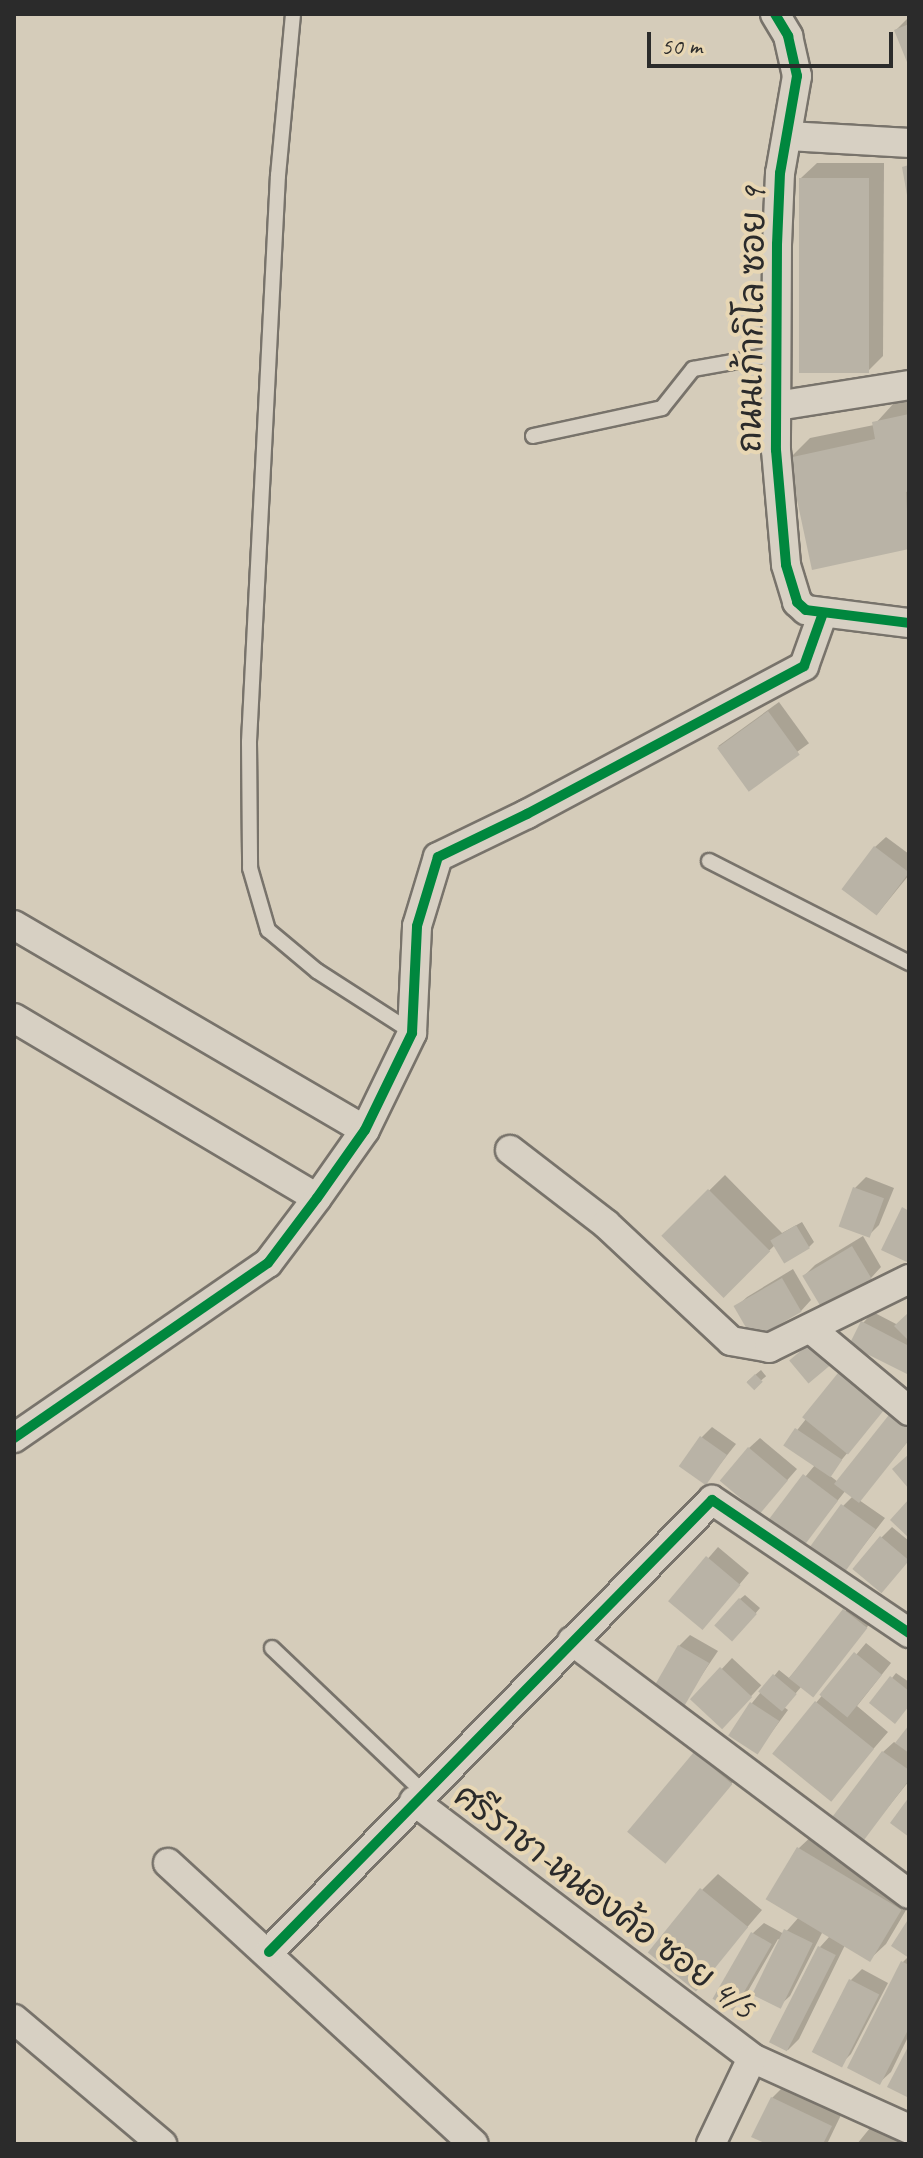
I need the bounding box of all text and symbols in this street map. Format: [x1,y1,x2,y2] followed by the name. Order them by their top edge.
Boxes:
[651,16,897,66] scale bar
[661,31,702,61] text: 50 m
[728,187,774,453] street label: ถนนเก้ากิโล ซอย 9
[447,1775,763,2027] street label: ศรีราชา-หนองค้อ ซอย 4/5

